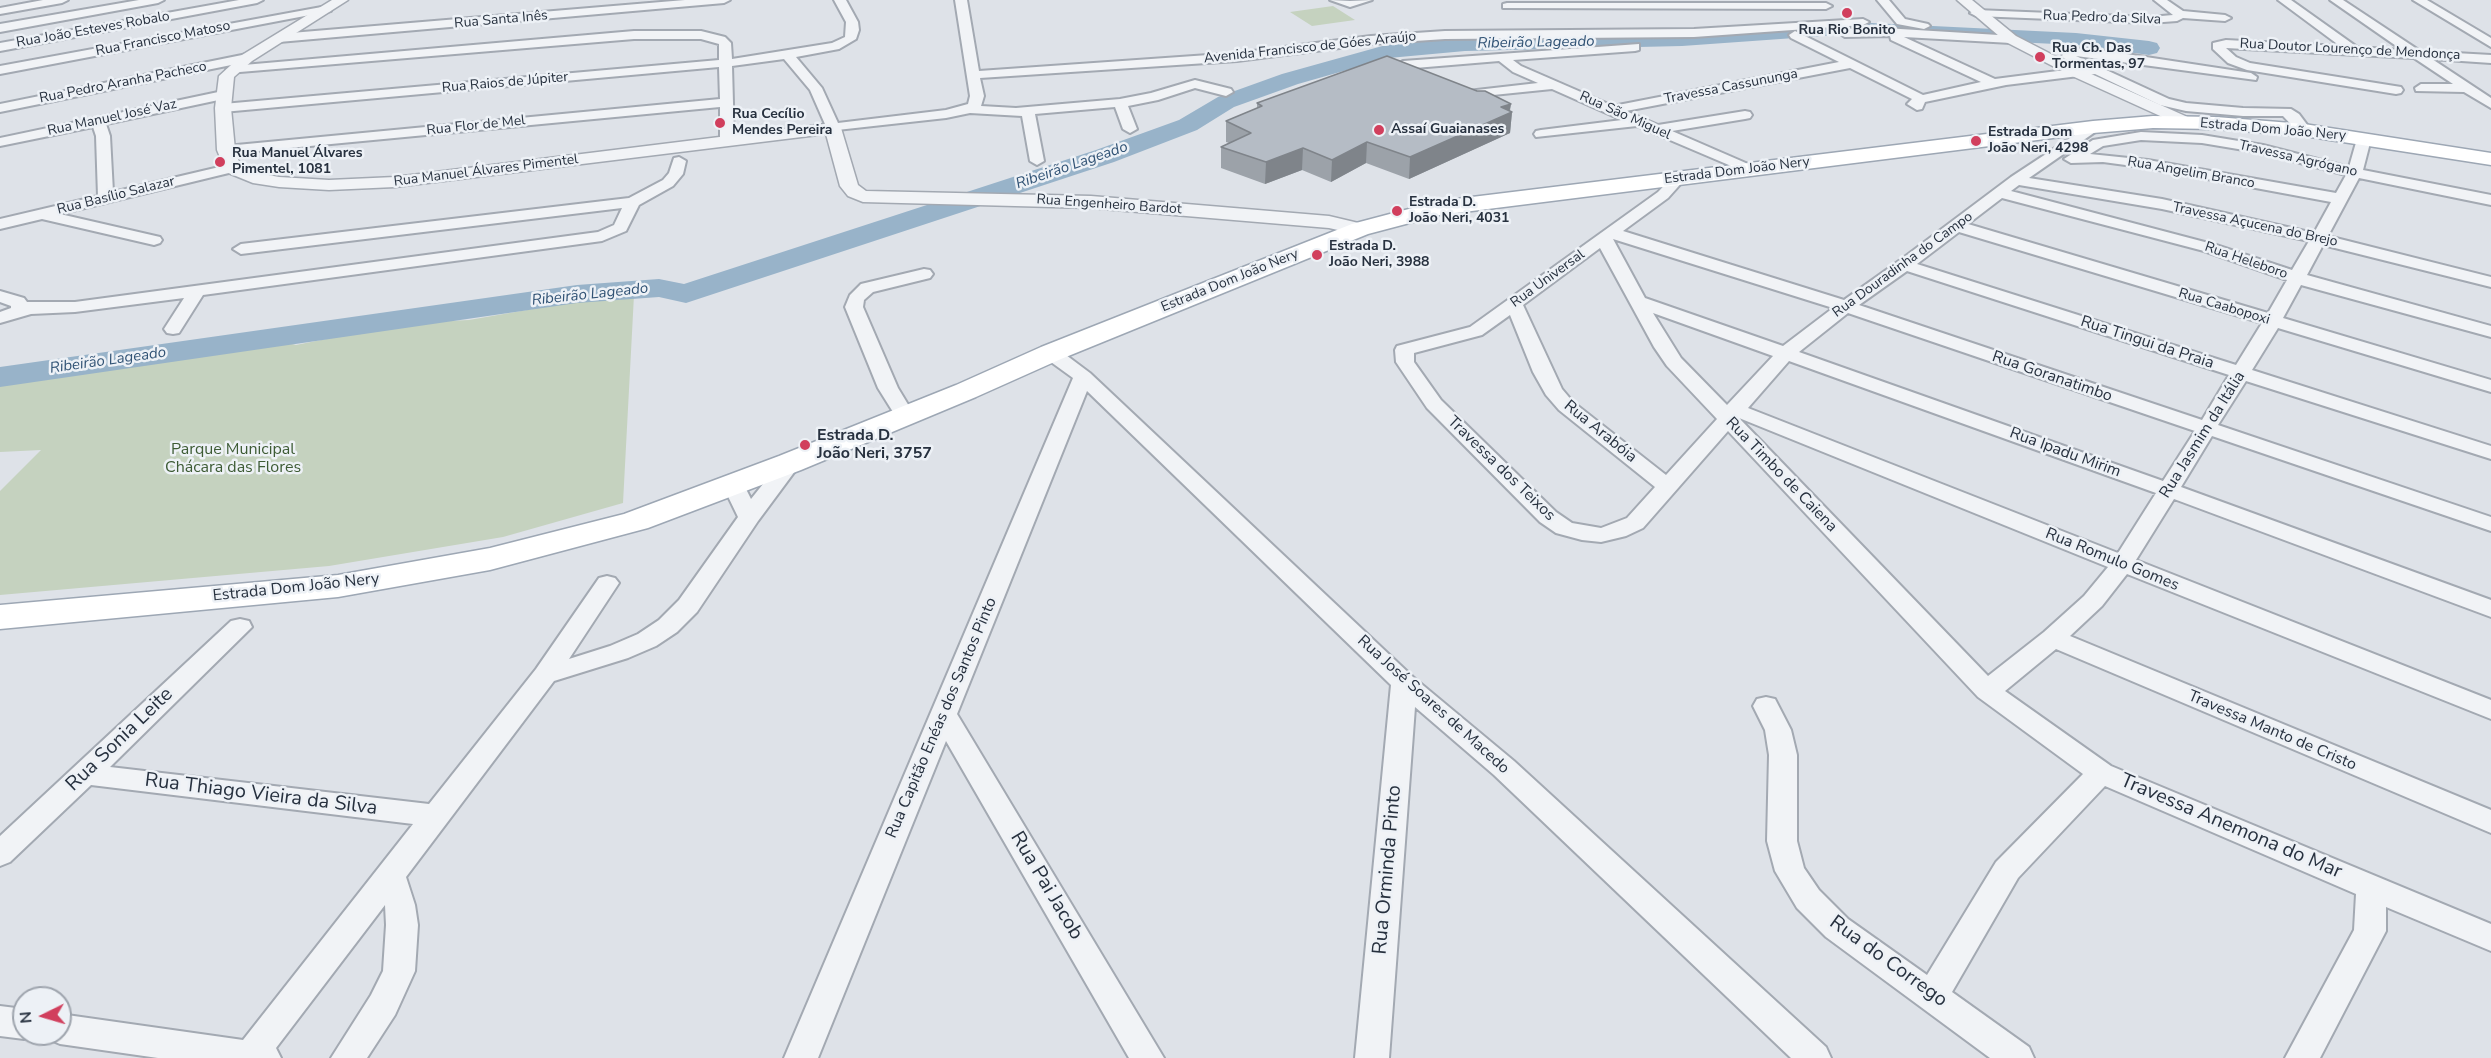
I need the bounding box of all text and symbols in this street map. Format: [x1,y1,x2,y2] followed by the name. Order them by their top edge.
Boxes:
[1840,6,1854,20] marker: Rua Rio Bonito
[15,8,171,52] street label: Rua João Esteves Robalo
[454,8,548,32] street label: Rua Santa Inês
[2043,8,2161,28] street label: Rua Pedro da Silva
[94,18,232,60] street label: Rua Francisco Matoso
[1799,23,1895,39] place label: Rua Rio Bonito
[1203,29,1417,67] street label: Avenida Francisco de Góes Araújo
[1477,33,1595,53] water label: Ribeirão Lageado
[2239,36,2461,64] street label: Rua Doutor Lourenço de Mendonça
[2052,41,2145,74] place label: Rua Cb. Das Tormentas, 97
[2033,50,2047,64] marker: Rua Cb. Das Tormentas, 97
[38,59,208,107] street label: Rua Pedro Aranha Pacheco
[1663,66,1799,108] street label: Travessa Cassununga
[441,69,569,97] street label: Rua Raios de Júpiter
[1577,88,1673,144] street label: Rua São Miguel
[46,96,178,140] street label: Rua Manuel José Vaz
[732,107,833,140] place label: Rua Cecílio Mendes Pereira
[426,112,526,140] street label: Rua Flor de Mel
[2199,115,2347,145] street label: Estrada Dom João Nery
[713,116,727,130] marker: Rua Cecílio Mendes Pereira
[1391,122,1504,138] place label: Assaí Guaianases
[1372,123,1386,137] marker: Assaí Guaianases
[1988,125,2089,158] place label: Estrada Dom João Neri, 4298
[1969,134,1983,148] marker: Estrada Dom João Neri, 4298
[2237,137,2359,181] street label: Travessa Agrógano
[1014,138,1130,194] water label: Ribeirão Lageado
[232,146,362,178] place label: Rua Manuel Álvares Pimentel, 1081
[393,151,579,191] street label: Rua Manuel Álvares Pimentel
[1663,154,1811,188] street label: Estrada Dom João Nery
[2126,154,2256,192] street label: Rua Angelim Branco
[213,155,227,169] marker: Rua Manuel Álvares Pimentel, 1081
[56,173,176,219] street label: Rua Basílio Salazar
[1036,192,1182,218] street label: Rua Engenheiro Bardot
[1409,195,1510,228] place label: Estrada D. João Neri, 4031
[2171,199,2339,251] street label: Travessa Açucena do Brejo
[1390,204,1404,218] marker: Estrada D. João Neri, 4031
[1830,209,1976,321] street label: Rua Douradinha do Campo
[1329,239,1430,272] place label: Estrada D. João Neri, 3988
[2202,239,2290,283] street label: Rua Heleboro
[1159,246,1301,316] street label: Estrada Dom João Nery
[1508,247,1588,311] street label: Rua Universal
[1310,248,1324,262] marker: Estrada D. João Neri, 3988
[531,280,649,310] water label: Ribeirão Lageado
[2176,285,2272,329] street label: Rua Caabopoxi
[2078,312,2216,374] street label: Rua Tingui da Praia
[49,344,167,378] water label: Ribeirão Lageado
[1989,347,2115,407] street label: Rua Goranatimbo
[2156,368,2250,502] street label: Rua Jasmim da Itália
[1560,397,1640,467] street label: Rua Arabóia
[1443,413,1559,525] street label: Travessa dos Teixos
[1721,414,1841,536] street label: Rua Timbo de Caiena
[2007,424,2123,482] street label: Rua Ipadu Mirim
[817,426,932,464] place label: Estrada D. João Neri, 3757
[798,438,812,452] marker: Estrada D. João Neri, 3757
[165,440,301,478] park label: Parque Municipal Chácara das Flores
[2042,524,2182,596] street label: Rua Romulo Gomes
[212,570,380,606] street label: Estrada Dom João Nery
[882,595,1002,841] street label: Rua Capitão Enéas dos Santos Pinto
[1353,632,1513,778] street label: Rua José Soares de Macedo
[62,683,178,797] street label: Rua Sonia Leite
[2185,687,2359,775] street label: Travessa Manto de Cristo
[143,769,379,821] street label: Rua Thiago Vieira da Silva
[2117,769,2345,885] street label: Travessa Anemona do Mar
[1369,784,1407,956] street label: Rua Orminda Pinto
[1004,828,1088,944] street label: Rua Pai Jacob
[1824,911,1952,1013] street label: Rua do Corrego
[12,986,72,1046] north arrow
[15,1010,38,1024] text: N

